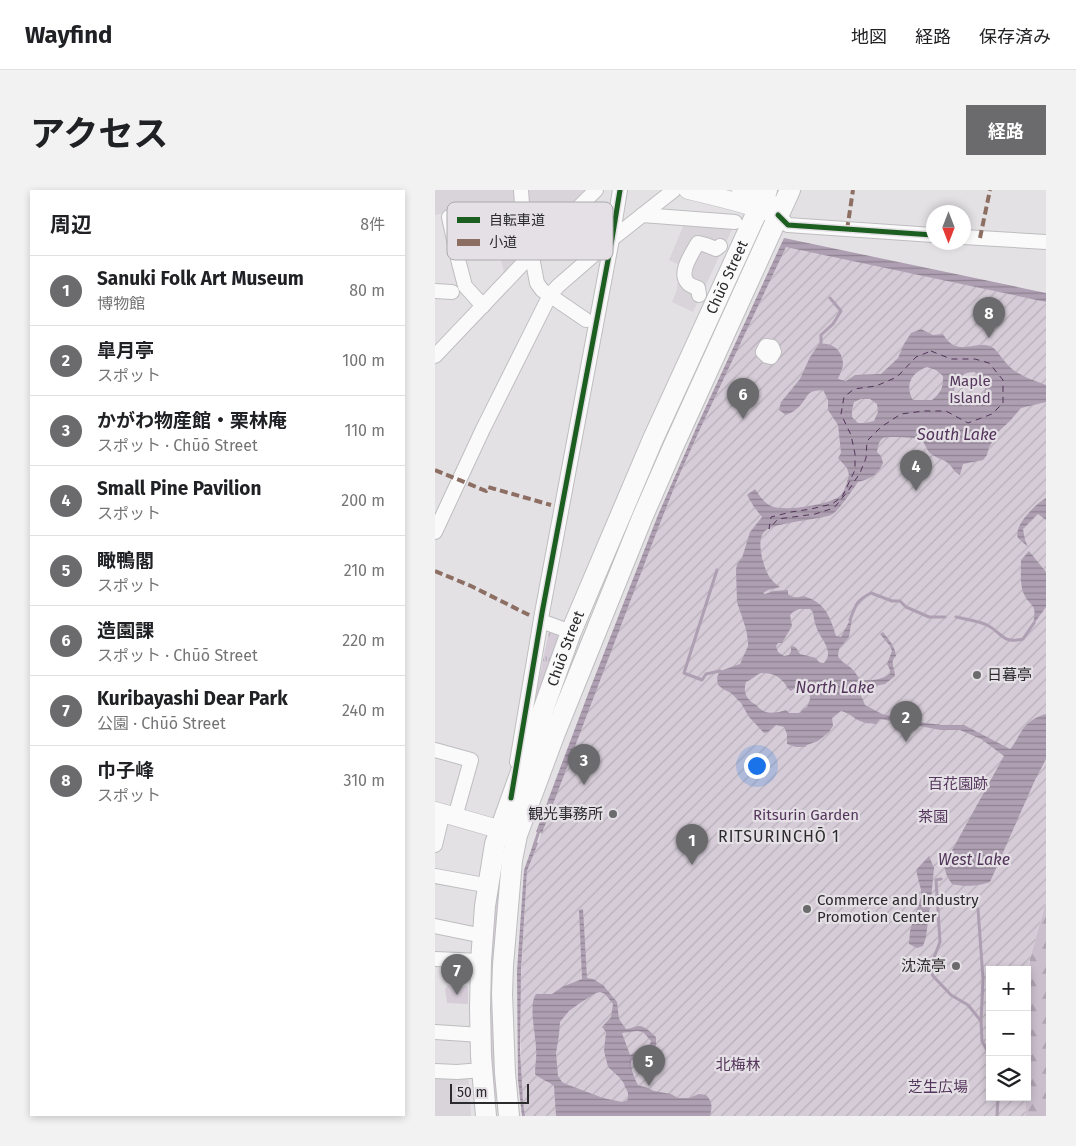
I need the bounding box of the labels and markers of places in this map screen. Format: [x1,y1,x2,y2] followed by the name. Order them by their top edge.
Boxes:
[973,297,1005,338] pin: 8
[727,378,759,419] pin: 6
[900,450,932,491] pin: 4
[987,666,1032,684] place label: 日暮亭
[971,669,983,681] marker: 日暮亭
[890,701,922,742] pin: 2
[568,744,600,785] pin: 3
[528,805,603,823] place label: 観光事務所
[607,808,619,820] marker: 観光事務所
[676,824,708,865] pin: 1
[817,891,979,926] place label: Commerce and Industry Promotion Center
[801,903,813,915] marker: Commerce and Industry Promotion Center
[441,954,473,995] pin: 7
[901,957,946,975] place label: 沈流亭
[950,960,962,972] marker: 沈流亭
[633,1045,665,1086] pin: 5

